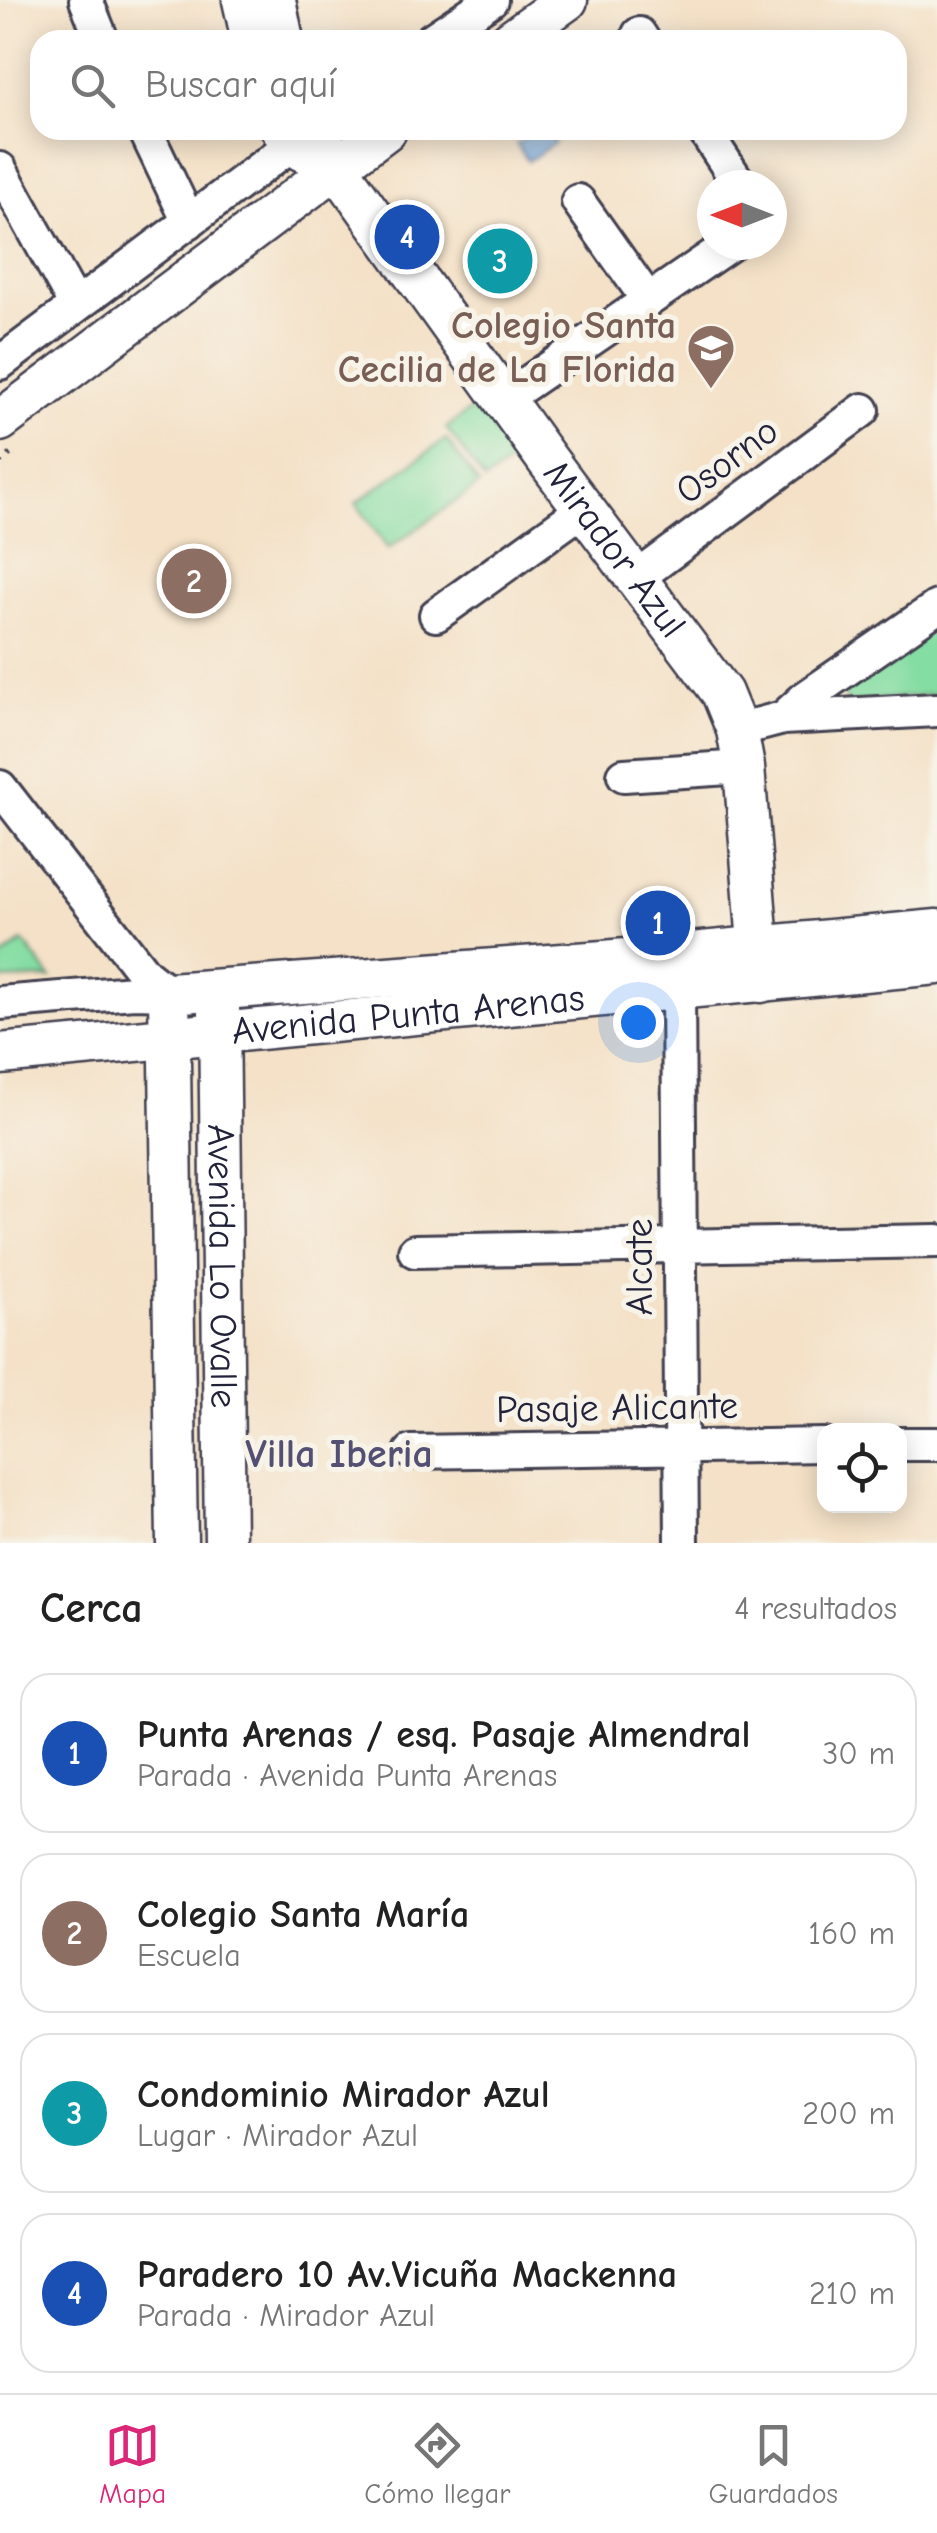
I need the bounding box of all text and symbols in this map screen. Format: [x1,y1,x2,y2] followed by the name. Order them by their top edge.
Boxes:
[30,30,907,140] search box
[65,58,120,113] icon: search
[145,63,337,107] text: Buscar aquí
[697,170,787,260] north arrow
[374,200,440,274] pin: 4
[468,224,532,298] pin: 3
[338,304,676,392] place label: Colegio Santa Cecilia de La Florida
[685,322,737,390] school or university icon: Colegio Santa Cecilia de La Florida
[667,408,787,514] street label: Osorno
[534,453,695,646] street label: Mirador Azul
[162,544,226,618] pin: 2
[626,886,690,960] pin: 1
[230,976,586,1054] street label: Avenida Punta Arenas
[613,997,664,1048] your location
[198,1124,245,1408] street label: Avenida Lo Ovalle
[618,1218,662,1316] street label: Alcate
[496,1384,738,1432] street label: Pasaje Alicante
[817,1423,907,1513] map controls
[817,1423,907,1513] button: locate
[245,1431,433,1477] district label: Villa Iberia
[40,1584,143,1633] text: Cerca
[734,1590,897,1627] text: 4 resultados
[137,1713,751,1757] text: Punta Arenas / esq. Pasaje Almendral
[68,1735,81,1772] text: 1
[822,1735,895,1772] text: 30 m
[137,1757,557,1794] text: Parada · Avenida Punta Arenas
[137,1893,469,1937] text: Colegio Santa María
[67,1915,82,1952] text: 2
[808,1915,895,1952] text: 160 m
[137,1937,241,1974] text: Escuela
[137,2073,550,2117] text: Condominio Mirador Azul
[67,2095,82,2132] text: 3
[802,2095,895,2132] text: 200 m
[137,2117,418,2154] text: Lugar · Mirador Azul
[137,2253,677,2297] text: Paradero 10 Av.Vicuña Mackenna
[67,2275,82,2312] text: 4
[809,2275,895,2312] text: 210 m
[137,2297,435,2334] text: Parada · Mirador Azul
[99,2418,166,2510] tab: Mapa
[364,2418,510,2510] tab: Cómo llegar
[708,2418,838,2510] tab: Guardados

